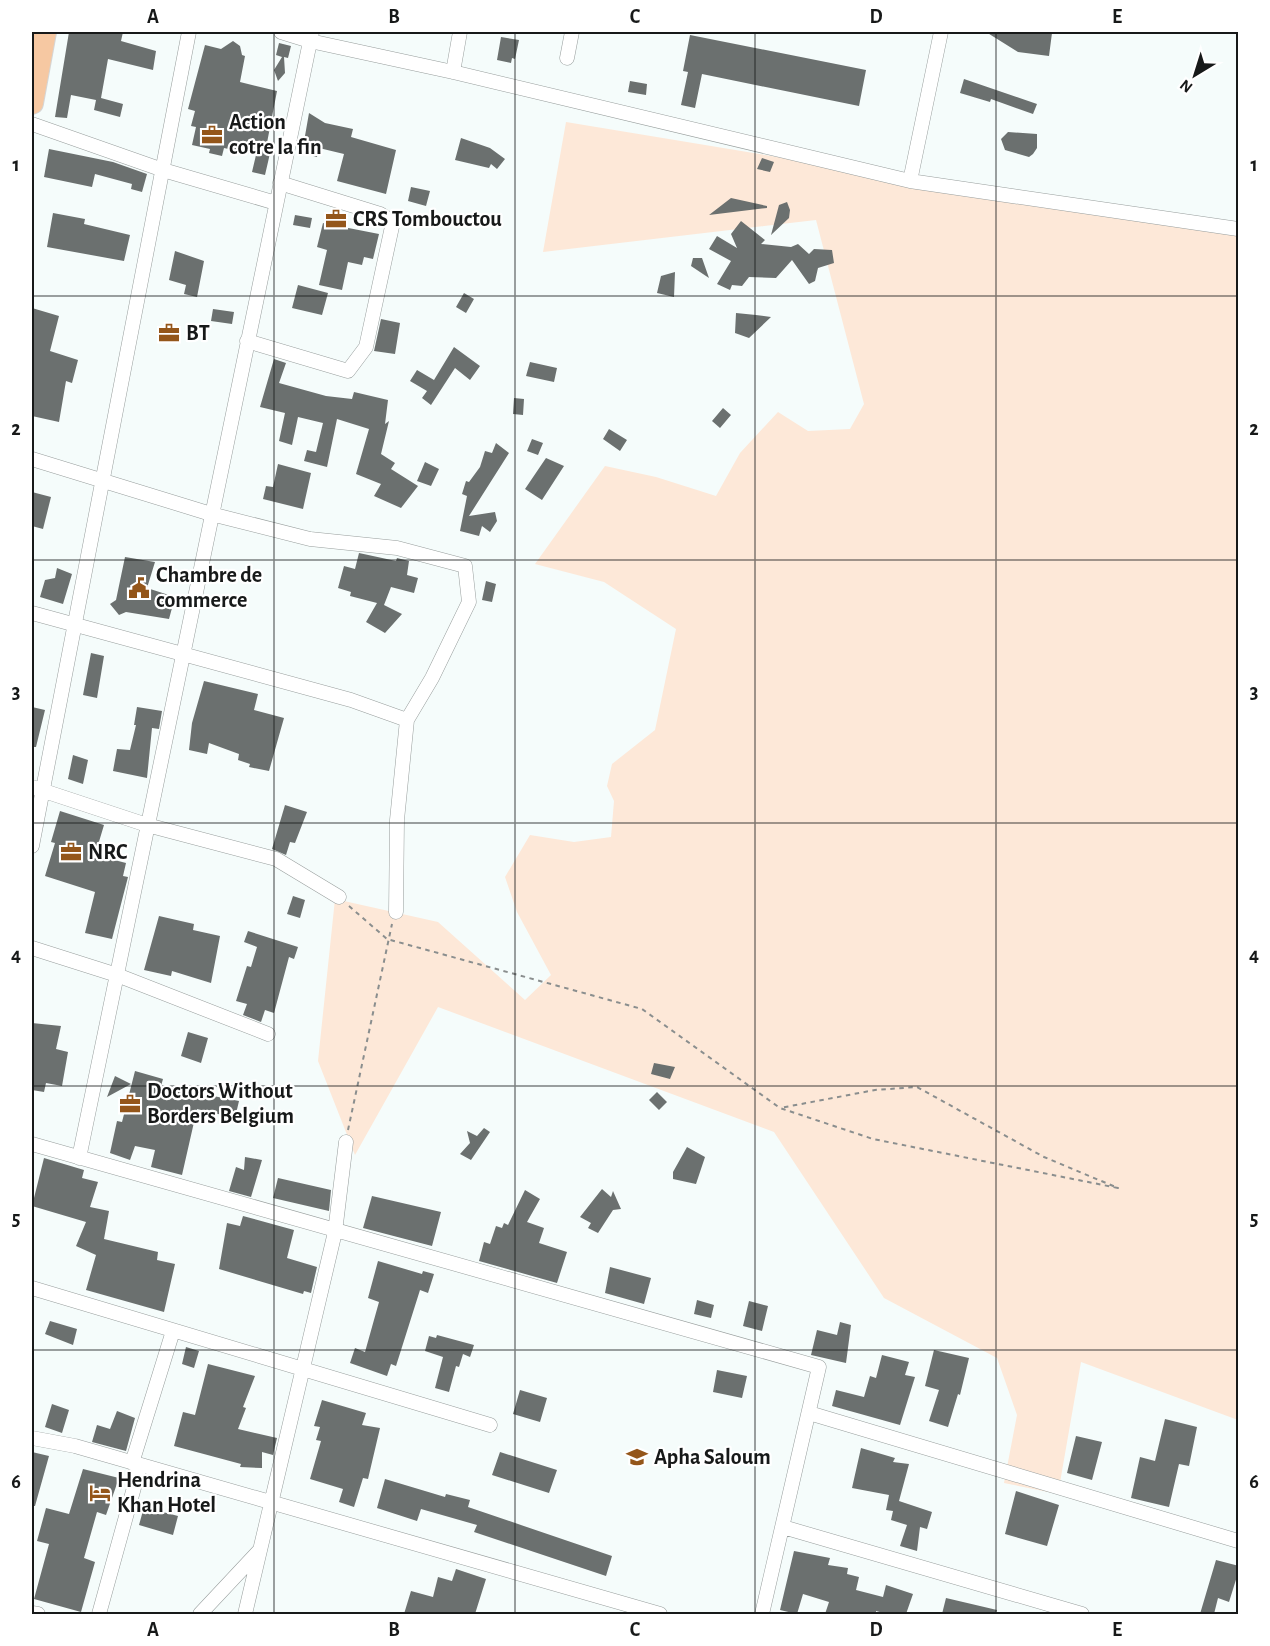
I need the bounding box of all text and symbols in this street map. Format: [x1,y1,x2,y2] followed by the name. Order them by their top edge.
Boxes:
[147,7,159,27] text: A
[388,7,400,27] text: B
[630,7,641,27] text: C
[869,7,883,27] text: D
[1112,7,1122,27] text: E
[1165,45,1225,105] north arrow
[1177,76,1196,96] text: N
[229,111,322,158] place label: Action cotre la fin
[200,123,224,147] office icon: Action cotre la fin
[12,155,20,175] text: 1
[1250,155,1258,175] text: 1
[324,207,348,231] office icon: CRS Tombouctou
[353,208,502,230] place label: CRS Tombouctou
[157,321,181,345] office icon: BT
[186,322,210,344] place label: BT
[11,419,21,439] text: 2
[1249,419,1259,439] text: 2
[156,564,262,611] place label: Chambre de commerce
[127,576,151,600] public building icon: Chambre de commerce
[12,682,20,702] text: 3
[1250,682,1258,702] text: 3
[59,840,83,864] office icon: NRC
[88,841,128,863] place label: NRC
[11,945,21,965] text: 4
[1249,945,1259,965] text: 4
[147,1080,294,1127] place label: Doctors Without Borders Belgium
[118,1092,142,1116] office icon: Doctors Without Borders Belgium
[12,1209,20,1229] text: 5
[1250,1209,1258,1229] text: 5
[625,1445,649,1469] school or university icon: Apha Saloum
[654,1446,771,1468] place label: Apha Saloum
[117,1469,216,1516] place label: Hendrina Khan Hotel
[11,1472,21,1492] text: 6
[1249,1472,1259,1492] text: 6
[88,1481,112,1505] hotel icon: Hendrina Khan Hotel
[147,1620,159,1640] text: A
[388,1620,400,1640] text: B
[630,1620,641,1640] text: C
[869,1620,883,1640] text: D
[1112,1620,1122,1640] text: E

